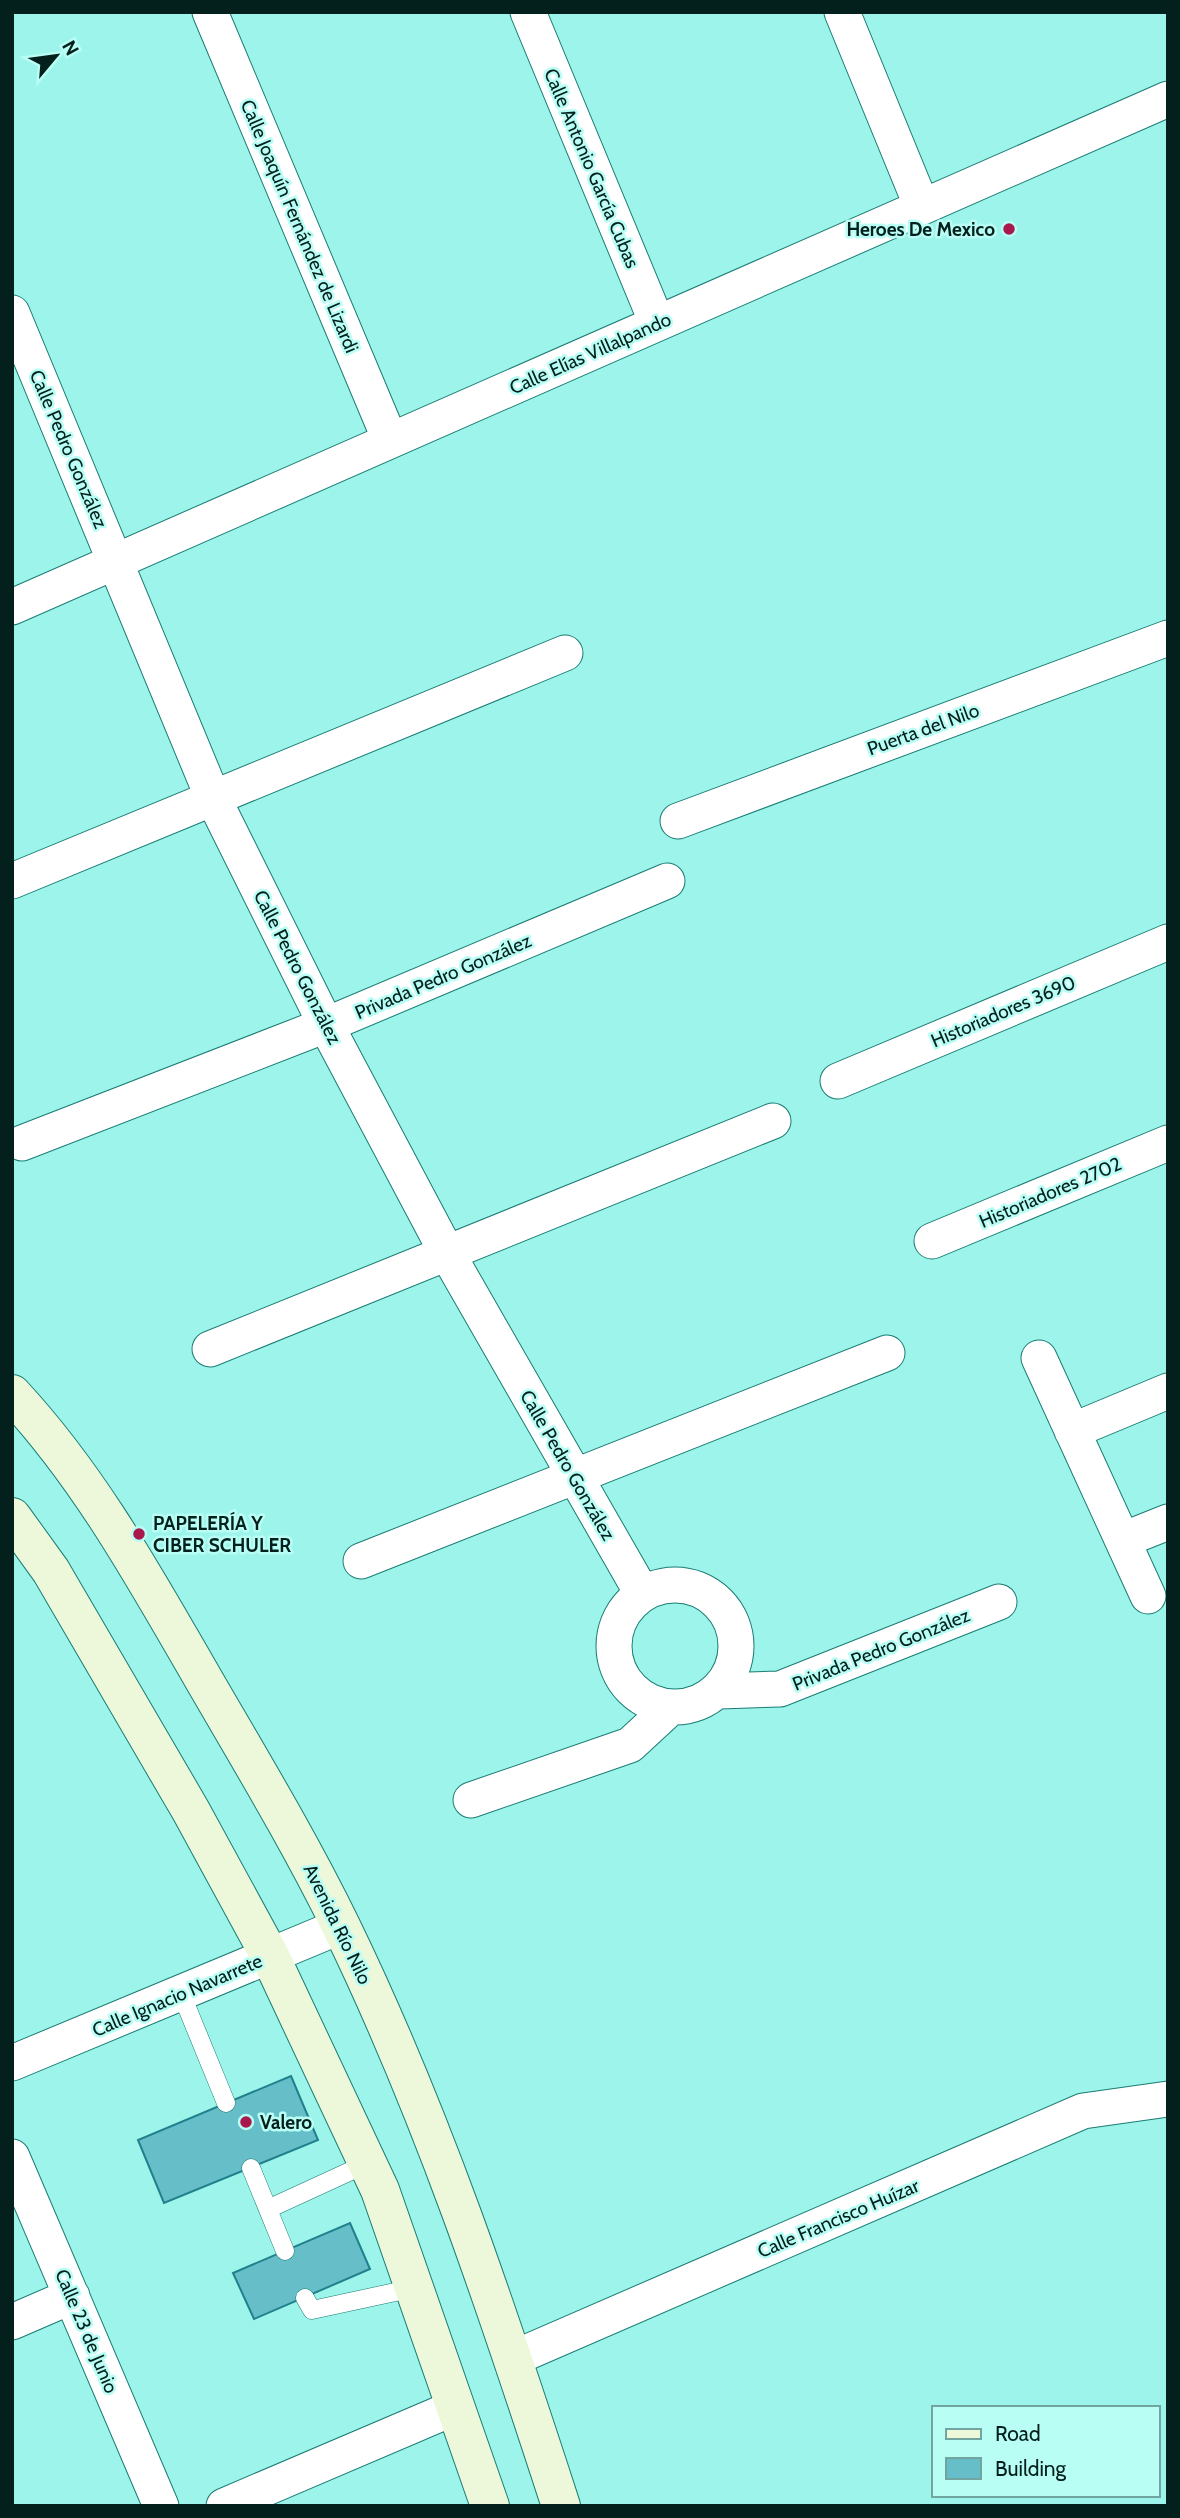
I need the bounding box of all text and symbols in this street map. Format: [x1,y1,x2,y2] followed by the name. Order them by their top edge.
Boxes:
[21,21,91,91] north arrow
[57,37,84,59] text: N
[539,65,644,272] street label: Calle Antonio García Cubas
[236,96,363,356] street label: Calle Joaquín Fernández de Lizardi
[846,218,995,241] place label: Heroes De Mexico
[1001,221,1017,237] marker: Heroes De Mexico
[506,307,675,399] street label: Calle Elías Villalpando
[25,366,112,532] street label: Calle Pedro González
[864,699,982,760] street label: Puerta del Nilo
[249,886,346,1048] street label: Calle Pedro González
[352,929,535,1024] street label: Privada Pedro González
[927,971,1079,1052] street label: Historiadores 3690
[976,1152,1125,1233] street label: Historiadores 2702
[515,1386,620,1545] street label: Calle Pedro González
[153,1511,291,1557] place label: PAPELERÍA Y CIBER SCHULER
[131,1526,147,1542] marker: PAPELERÍA Y CIBER SCHULER
[789,1603,973,1696] street label: Privada Pedro González
[299,1860,377,1988] street label: Avenida Río Nilo
[89,1949,266,2042] street label: Calle Ignacio Navarrete
[260,2111,312,2134] place label: Valero
[238,2114,254,2130] marker: Valero
[754,2174,922,2263] street label: Calle Francisco Huízar
[50,2266,123,2397] street label: Calle 23 de Junio
[932,2406,1159,2497] legend
[995,2421,1041,2446] text: Road
[995,2456,1067,2481] text: Building

